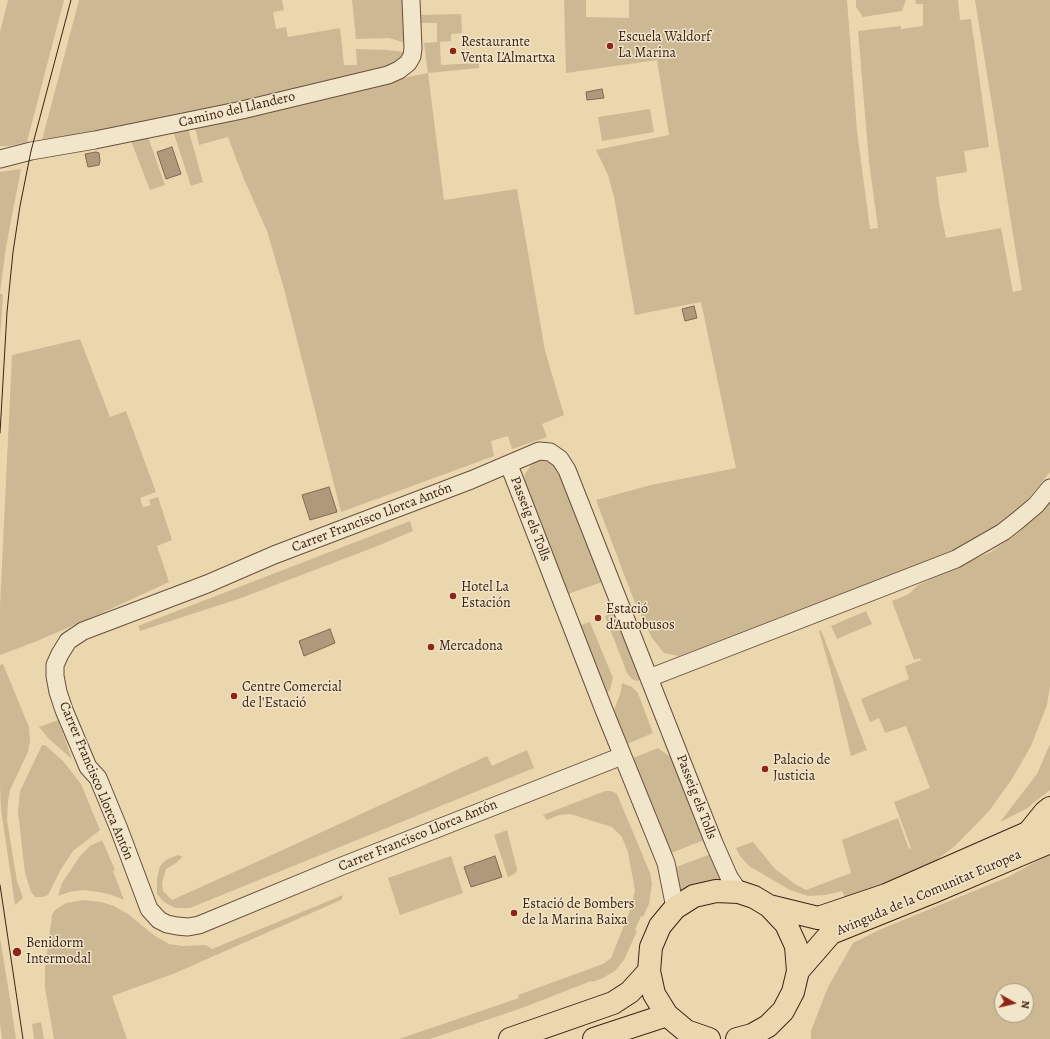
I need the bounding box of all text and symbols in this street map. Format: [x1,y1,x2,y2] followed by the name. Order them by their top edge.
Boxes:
[618,30,711,62] place label: Escuela Waldorf La Marina
[461,35,555,68] place label: Restaurante Venta L’Almartxa
[605,41,615,51] marker: Escuela Waldorf La Marina
[448,46,458,56] marker: Restaurante Venta L’Almartxa
[177,88,297,132] street label: Camino del Llandero
[506,474,554,564] street label: Passeig els Tolls
[290,480,454,556] street label: Carrer Francisco Llorca Antón
[461,580,511,612] place label: Hotel La Estación
[448,591,458,601] marker: Hotel La Estación
[606,602,675,634] place label: Estació d'Autobusos
[593,613,603,623] marker: Estació d'Autobusos
[439,639,503,655] place label: Mercadona
[426,642,436,652] marker: Mercadona
[242,680,342,712] place label: Centre Comercial de l'Estació
[229,691,239,701] marker: Centre Comercial de l'Estació
[55,699,137,863] street label: Carrer Francisco Llorca Antón
[672,752,720,842] street label: Passeig els Tolls
[773,753,830,786] place label: Palacio de Justicia
[760,764,770,774] marker: Palacio de Justicia
[336,796,500,876] street label: Carrer Francisco Llorca Antón
[834,846,1024,940] street label: Avinguda de la Comunitat Europea
[522,897,634,930] place label: Estació de Bombers de la Marina Baixa
[509,908,519,918] marker: Estació de Bombers de la Marina Baixa
[26,936,91,968] place label: Benidorm Intermodal
[11,946,23,958] marker: Benidorm Intermodal
[994,983,1034,1023] north arrow
[1017,1000,1033,1010] text: N

